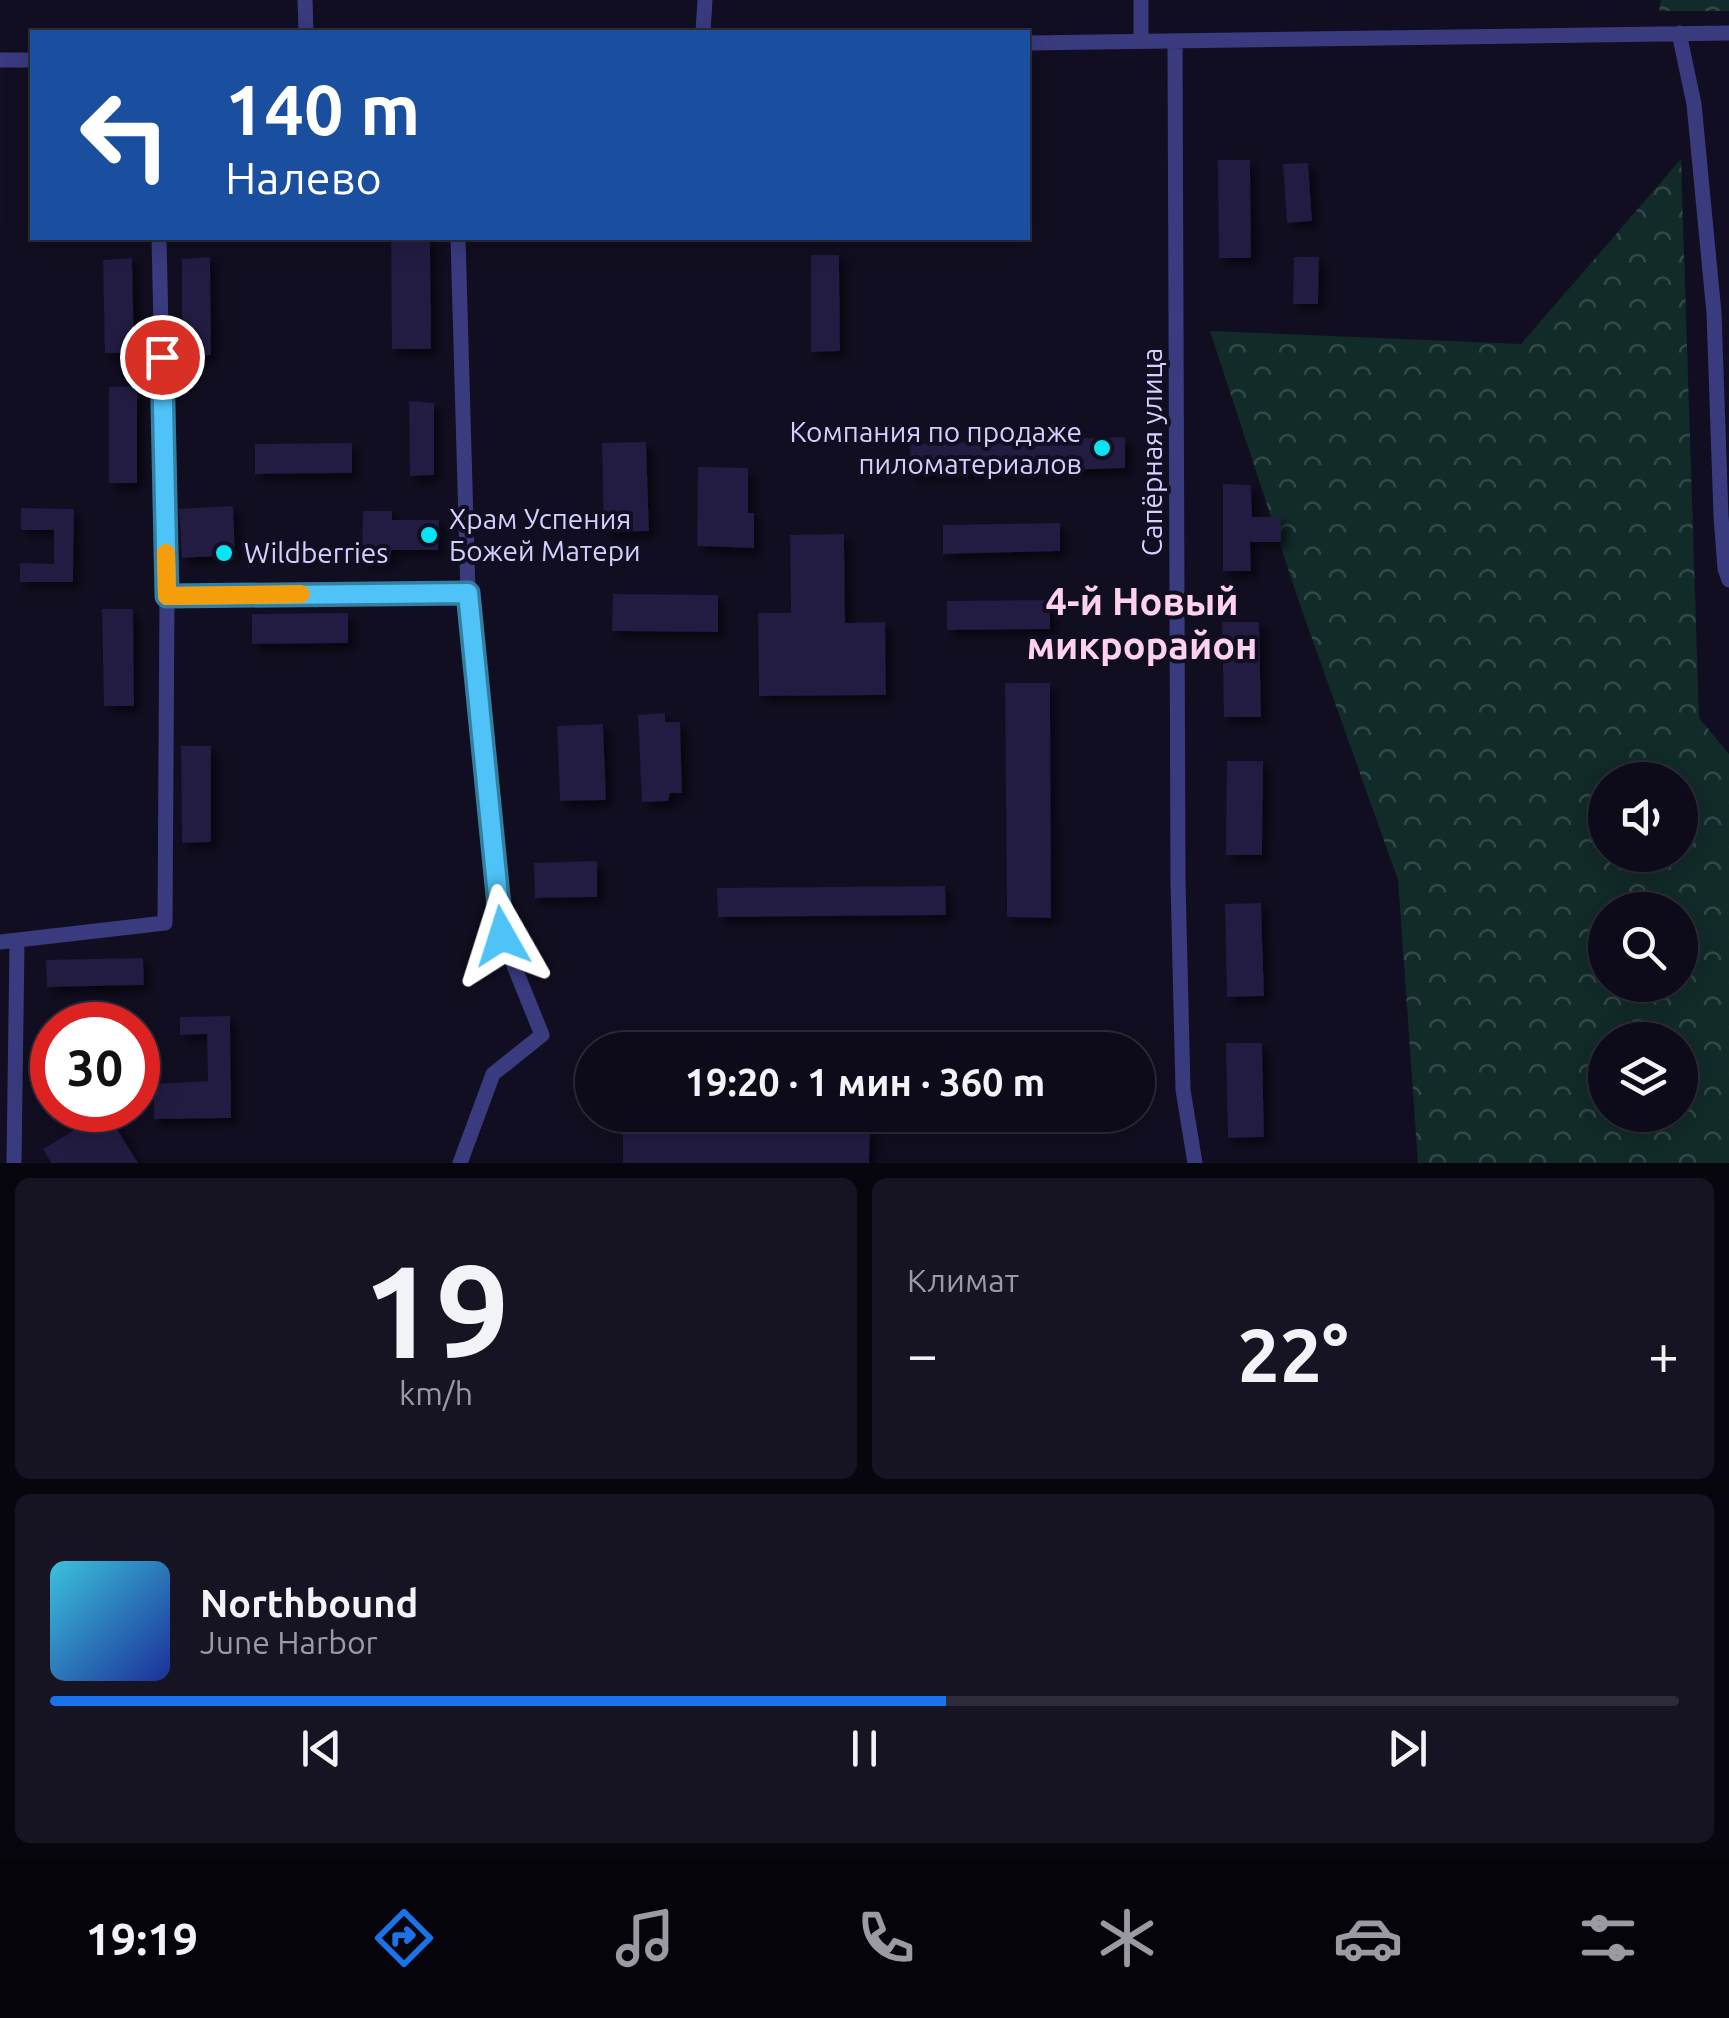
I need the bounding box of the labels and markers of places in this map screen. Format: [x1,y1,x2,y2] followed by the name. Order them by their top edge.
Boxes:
[120,315,205,400] pin
[789,416,1082,479] place label: Компания по продаже пиломатериалов
[1091,437,1113,459] marker: Компания по продаже пиломатериалов
[449,503,641,566] place label: Храм Успения Божей Матери
[418,524,440,546] marker: Храм Успения Божей Матери
[244,537,388,568] place label: Wildberries
[213,542,235,564] marker: Wildberries

